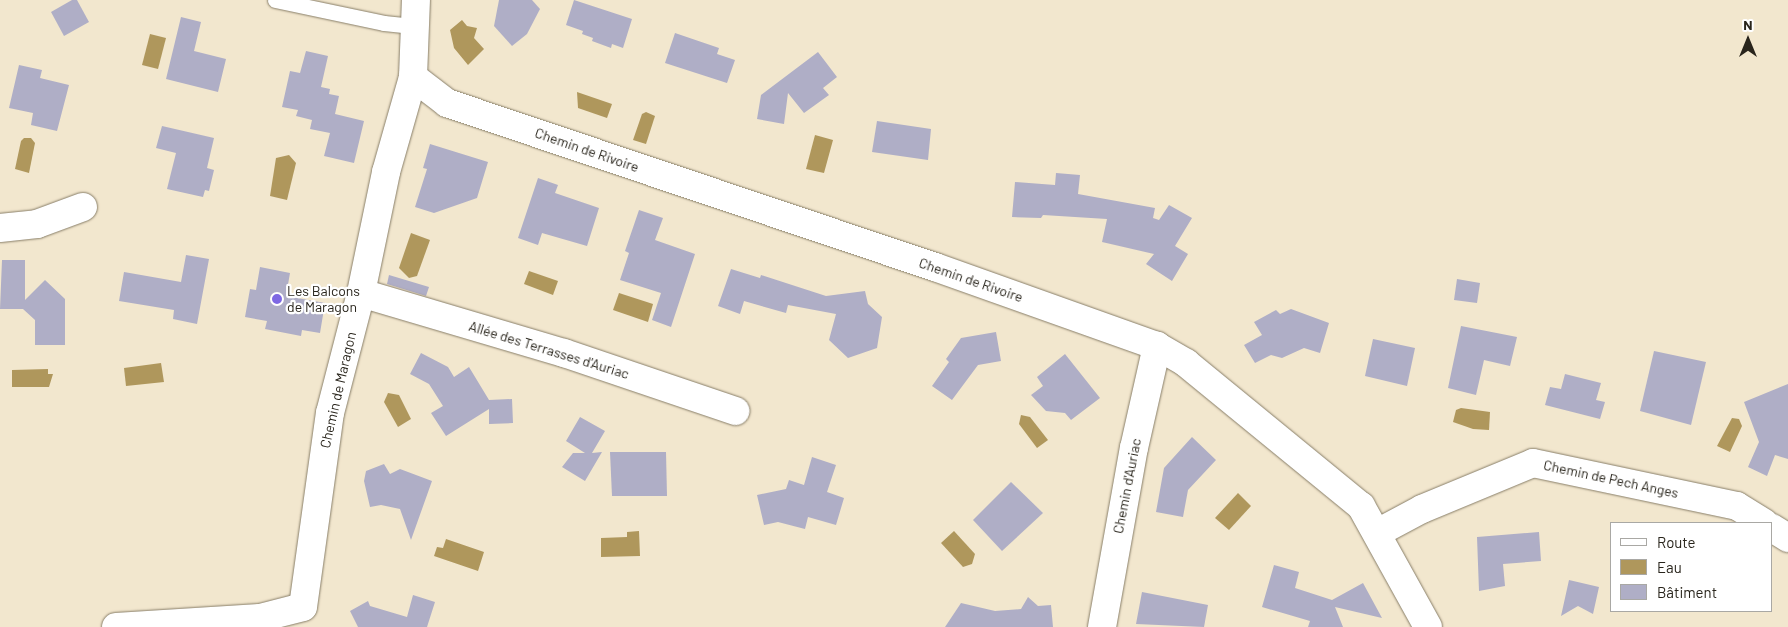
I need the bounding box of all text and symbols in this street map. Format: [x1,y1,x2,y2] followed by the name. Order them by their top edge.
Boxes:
[1723,15,1773,65] north arrow
[1743,16,1753,33] text: N
[533,124,641,176] street label: Chemin de Rivoire
[917,254,1025,306] street label: Chemin de Rivoire
[287,283,360,316] place label: Les Balcons de Maragon
[271,293,283,305] marker: Les Balcons de Maragon
[467,318,631,382] street label: Allée des Terrasses d'Auriac
[316,330,360,450] street label: Chemin de Maragon
[1110,437,1144,535] street label: Chemin d'Auriac
[1542,456,1680,502] street label: Chemin de Pech Anges
[1610,522,1773,612] legend
[1657,533,1696,551] text: Route
[1657,558,1682,576] text: Eau
[1657,583,1717,601] text: Bâtiment

